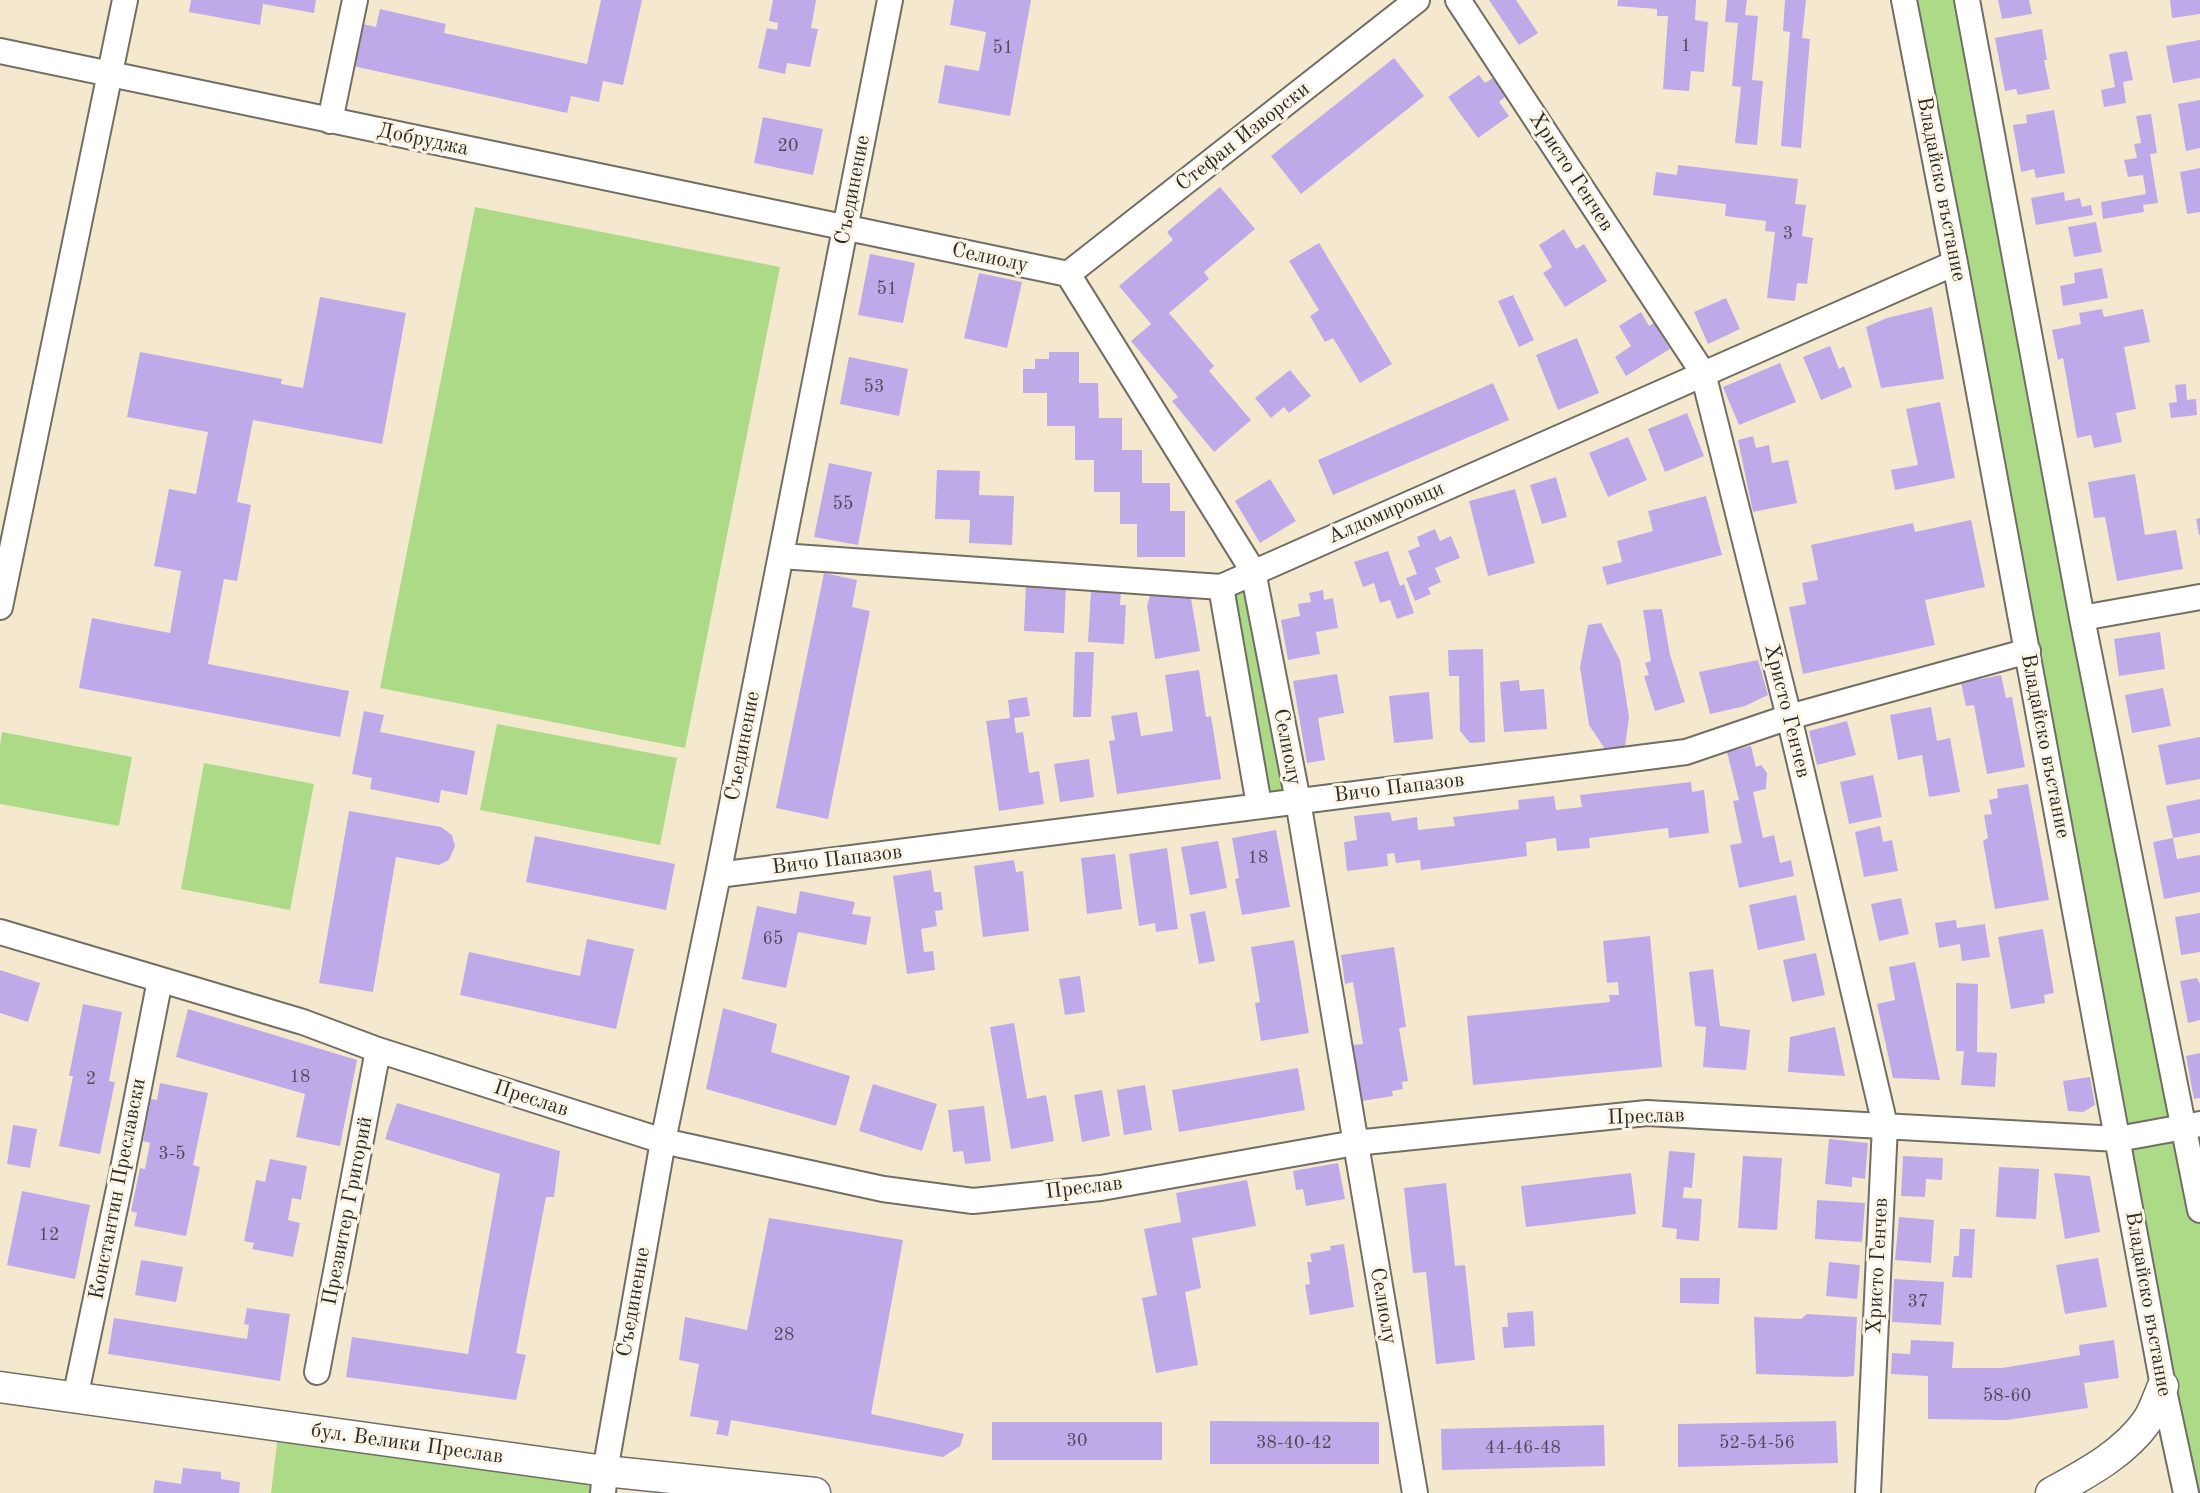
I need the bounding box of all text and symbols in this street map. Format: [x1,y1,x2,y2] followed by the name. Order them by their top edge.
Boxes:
[1681,35,1691,57] house number: 1
[993,37,1013,59] house number: 51
[1171,77,1315,197] street label: Стефан Изворски
[1911,94,1971,284] street label: Владайско въстание
[1523,108,1619,236] street label: Христо Генчев
[375,118,471,162] street label: Добруджа
[830,133,876,247] street label: Съединение
[778,135,798,157] house number: 20
[1783,223,1793,245] house number: 3
[949,238,1031,278] street label: Селиолу
[877,278,897,300] house number: 51
[864,376,884,398] house number: 53
[1324,476,1448,550] street label: Алдомировци
[833,493,853,515] house number: 55
[1758,642,1816,780] street label: Христо Генчев
[2015,651,2075,841] street label: Владайско въстание
[720,689,766,803] street label: Съединение
[1267,706,1307,788] street label: Селиолу
[1332,768,1466,808] street label: Вичо Папазов
[770,840,904,880] street label: Вичо Папазов
[1248,847,1268,869] house number: 18
[763,928,783,950] house number: 65
[290,1066,310,1088] house number: 18
[86,1068,96,1090] house number: 2
[490,1075,572,1123] street label: Преслав
[84,1076,152,1302] street label: Константин Преславски
[1607,1103,1685,1131] street label: Преслав
[317,1115,379,1307] street label: Презвитер Григорий
[158,1143,186,1165] house number: 3-5
[1044,1171,1124,1205] street label: Преслав
[1862,1197,1894,1335] street label: Христо Генчев
[2119,1209,2177,1399] street label: Владайско въстание
[39,1224,59,1246] house number: 12
[612,1245,656,1359] street label: Съединение
[1364,1266,1402,1346] street label: Селиолу
[1908,1291,1928,1313] house number: 37
[774,1324,794,1346] house number: 28
[1983,1385,2031,1407] house number: 58-60
[309,1418,505,1470] street label: бул. Велики Преслав
[1067,1430,1087,1452] house number: 30
[1256,1432,1332,1454] house number: 38-40-42
[1719,1432,1795,1454] house number: 52-54-56
[1485,1437,1561,1459] house number: 44-46-48

